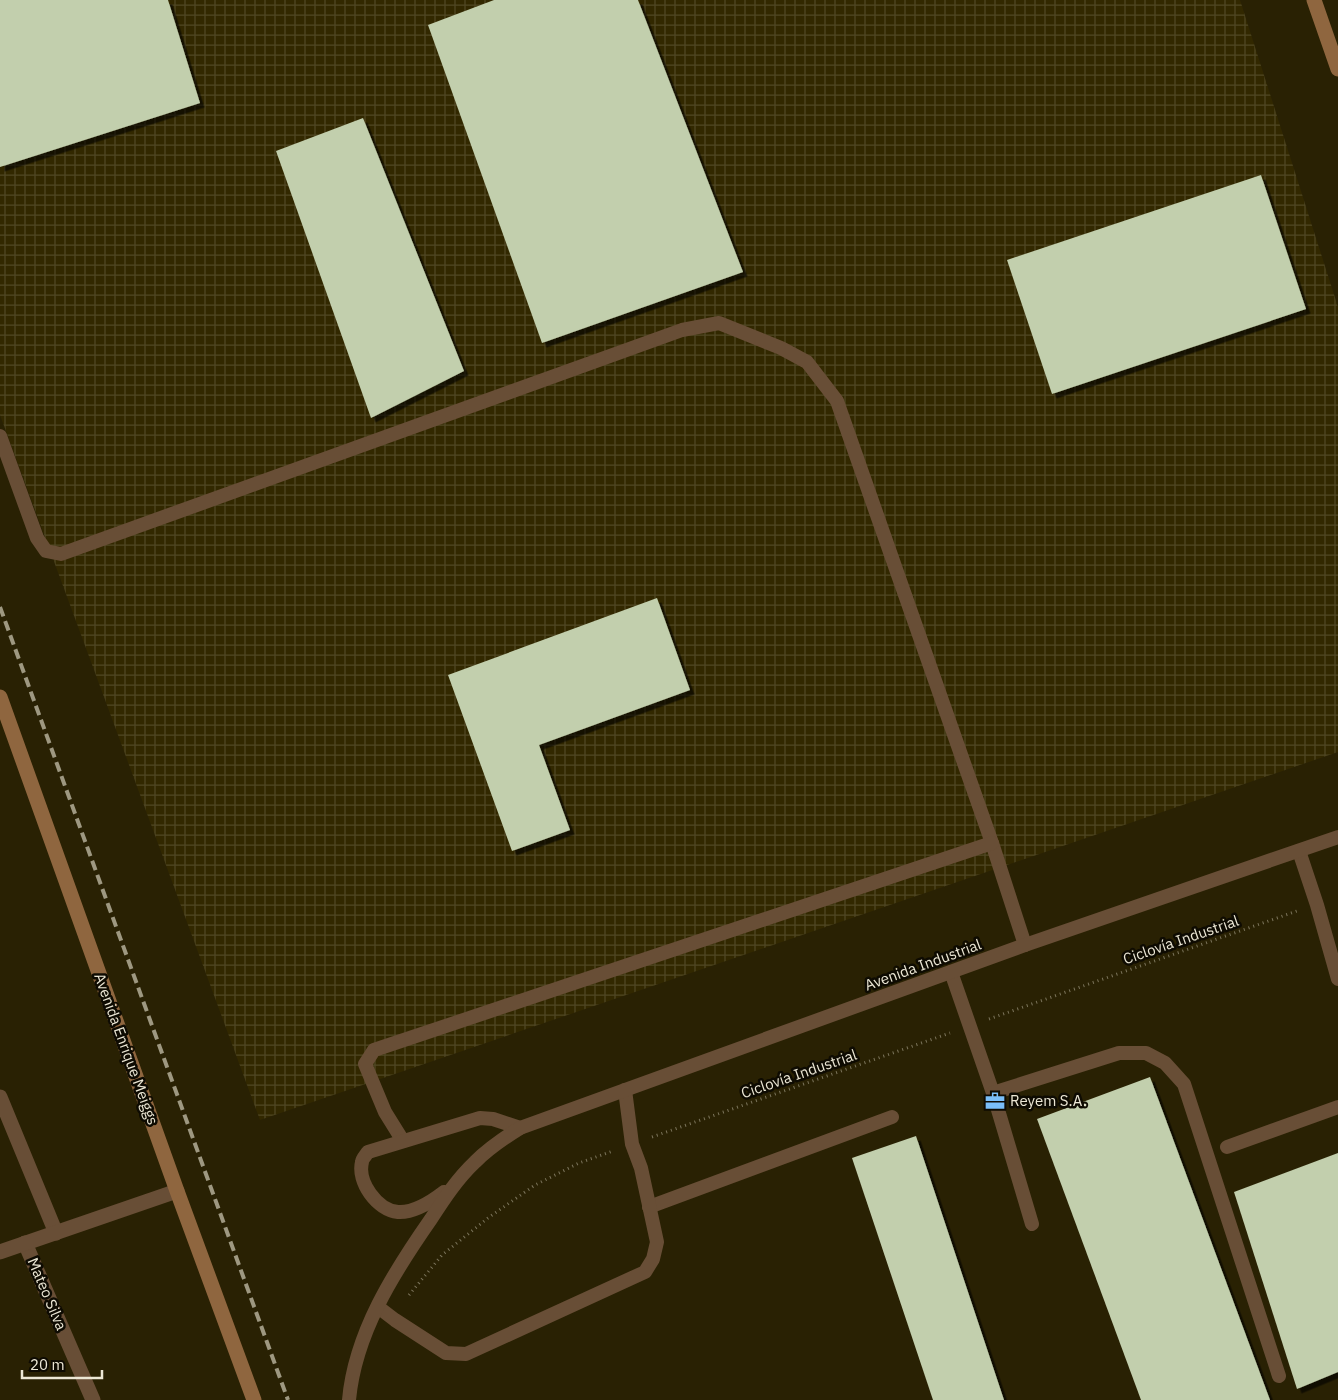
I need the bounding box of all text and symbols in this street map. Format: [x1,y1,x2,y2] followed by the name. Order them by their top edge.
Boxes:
[1120,911,1241,968] street label: Ciclovía Industrial
[862,935,984,994] street label: Avenida Industrial
[90,970,163,1127] street label: Avenida Enrique Meiggs
[738,1045,859,1102] street label: Ciclovía Industrial
[984,1090,1006,1112] office icon: Reyem S.A.
[1010,1091,1087,1110] place label: Reyem S.A.
[24,1255,71,1333] street label: Mateo Silva
[22,1348,102,1380] scale bar
[30,1355,65,1374] text: 20 m

